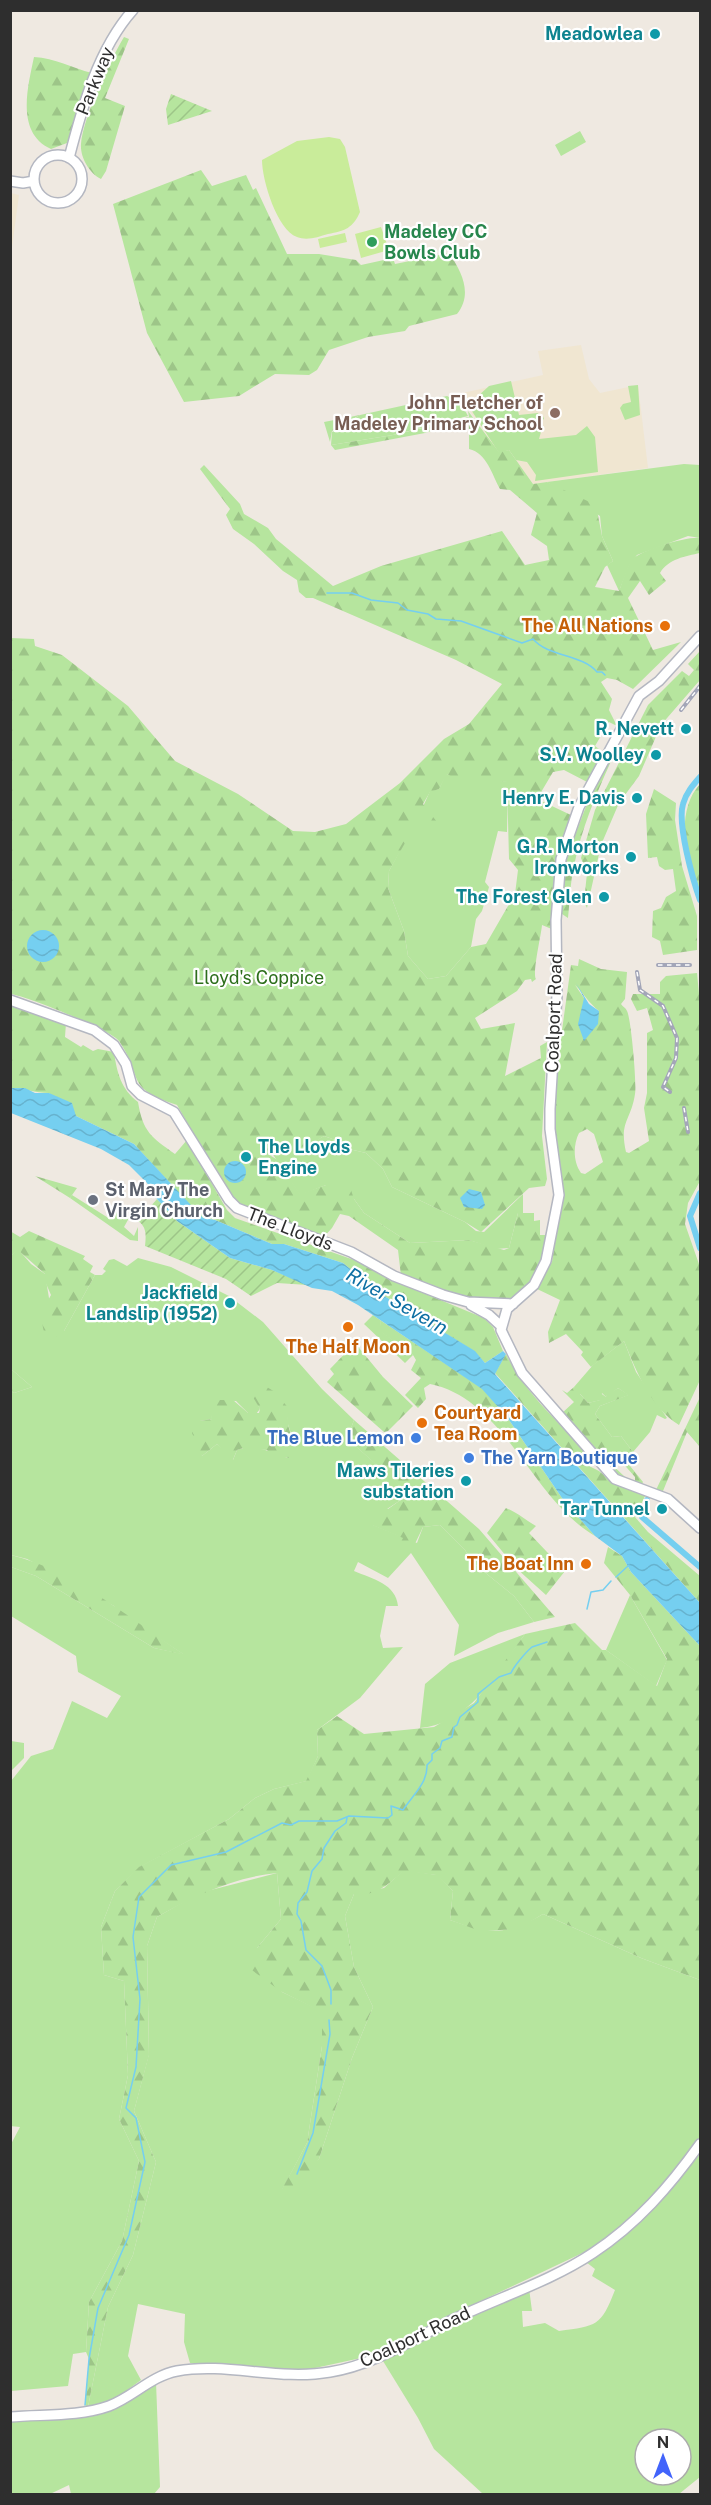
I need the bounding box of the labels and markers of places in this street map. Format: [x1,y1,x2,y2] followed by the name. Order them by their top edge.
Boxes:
[545,23,643,44] place label: Meadowlea
[648,27,662,41] marker: Meadowlea
[384,221,488,263] place label: Madeley CC Bowls Club
[365,235,379,249] marker: Madeley CC Bowls Club
[334,392,543,434] place label: John Fletcher of Madeley Primary School
[548,406,562,420] marker: John Fletcher of Madeley Primary School
[522,615,653,636] place label: The All Nations
[658,619,672,633] marker: The All Nations
[595,718,674,739] place label: R. Nevett
[679,722,693,736] marker: R. Nevett
[539,744,644,765] place label: S.V. Woolley
[649,748,663,762] marker: S.V. Woolley
[502,787,625,808] place label: Henry E. Davis
[630,791,644,805] marker: Henry E. Davis
[517,836,619,878] place label: G.R. Morton Ironworks
[624,850,638,864] marker: G.R. Morton Ironworks
[456,886,592,907] place label: The Forest Glen
[597,890,611,904] marker: The Forest Glen
[258,1136,350,1178] place label: The Lloyds Engine
[239,1150,253,1164] marker: The Lloyds Engine
[105,1179,223,1221] place label: St Mary The Virgin Church
[86,1193,100,1207] marker: St Mary The Virgin Church
[86,1282,218,1324] place label: Jackfield Landslip (1952)
[223,1296,237,1310] marker: Jackfield Landslip (1952)
[341,1320,355,1334] marker: The Half Moon
[286,1336,410,1357] place label: The Half Moon
[434,1402,521,1444] place label: Courtyard Tea Room
[415,1416,429,1430] marker: Courtyard Tea Room
[267,1427,404,1448] place label: The Blue Lemon
[409,1431,423,1445] marker: The Blue Lemon
[481,1447,638,1468] place label: The Yarn Boutique
[462,1451,476,1465] marker: The Yarn Boutique
[337,1460,454,1502] place label: Maws Tileries substation
[459,1474,473,1488] marker: Maws Tileries substation
[560,1498,650,1519] place label: Tar Tunnel
[655,1502,669,1516] marker: Tar Tunnel
[467,1553,574,1574] place label: The Boat Inn
[579,1557,593,1571] marker: The Boat Inn

